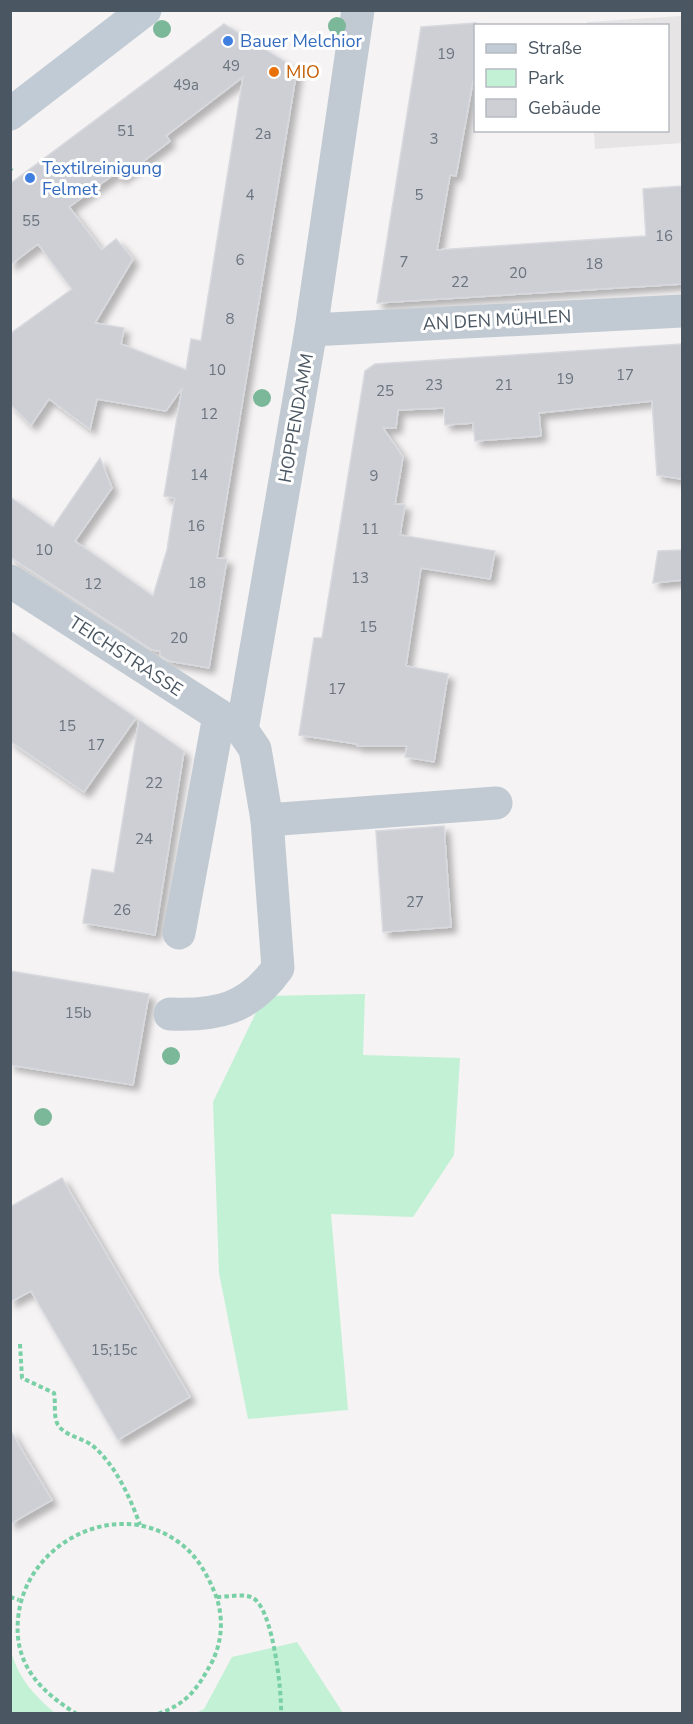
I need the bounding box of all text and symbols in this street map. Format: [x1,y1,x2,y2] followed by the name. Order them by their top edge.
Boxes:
[474,24,669,132] legend
[240,29,362,53] place label: Bauer Melchior
[221,34,235,48] marker: Bauer Melchior
[528,36,582,60] text: Straße
[437,44,455,64] house number: 19
[222,56,240,76] house number: 49
[286,60,320,84] place label: MIO
[267,65,281,79] marker: MIO
[528,66,565,90] text: Park
[173,75,199,95] house number: 49a
[528,96,601,120] text: Gebäude
[117,121,135,141] house number: 51
[255,124,271,144] house number: 2a
[429,129,439,149] house number: 3
[42,156,162,201] place label: Textilreinigung Felmet
[23,171,37,185] marker: Textilreinigung Felmet
[245,185,255,205] house number: 4
[414,185,424,205] house number: 5
[22,211,40,231] house number: 55
[655,226,673,246] house number: 16
[235,250,245,270] house number: 6
[399,252,409,272] house number: 7
[585,254,603,274] house number: 18
[509,263,527,283] house number: 20
[451,272,469,292] house number: 22
[422,304,572,336] street label: AN DEN MÜHLEN
[225,309,235,329] house number: 8
[273,351,319,485] street label: HOPPENDAMM
[208,360,226,380] house number: 10
[616,365,634,385] house number: 17
[556,369,574,389] house number: 19
[425,375,443,395] house number: 23
[495,375,513,395] house number: 21
[376,381,394,401] house number: 25
[200,404,218,424] house number: 12
[190,465,208,485] house number: 14
[369,466,379,486] house number: 9
[187,516,205,536] house number: 16
[361,519,379,539] house number: 11
[35,540,53,560] house number: 10
[351,568,369,588] house number: 13
[188,573,206,593] house number: 18
[84,574,102,594] house number: 12
[65,610,187,702] street label: TEICHSTRASSE
[359,617,377,637] house number: 15
[170,628,188,648] house number: 20
[328,679,346,699] house number: 17
[58,716,76,736] house number: 15
[87,735,105,755] house number: 17
[145,773,163,793] house number: 22
[135,829,153,849] house number: 24
[406,892,424,912] house number: 27
[113,900,131,920] house number: 26
[65,1003,92,1023] house number: 15b
[91,1340,137,1360] house number: 15;15c

